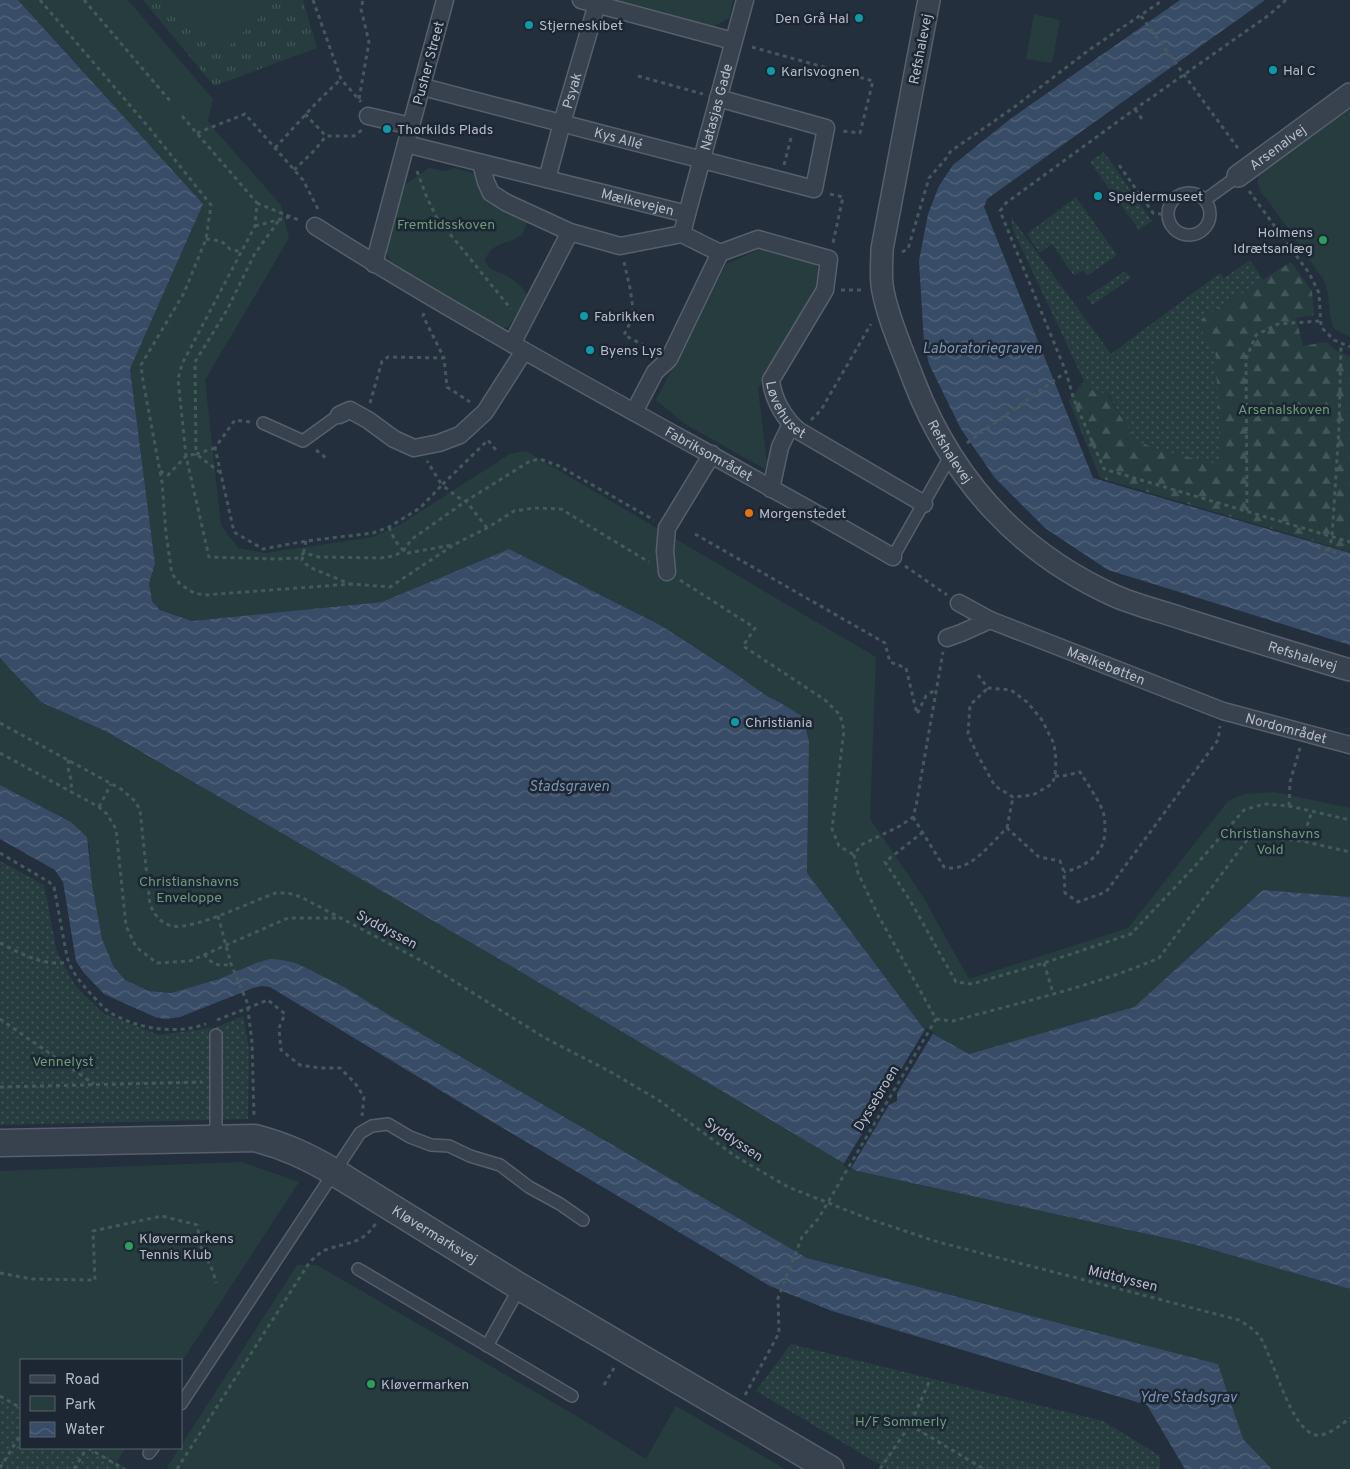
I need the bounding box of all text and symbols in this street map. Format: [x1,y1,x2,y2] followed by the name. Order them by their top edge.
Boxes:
[775,11,849,28] place label: Den Grå Hal
[853,12,865,24] marker: Den Grå Hal
[906,13,937,86] street label: Refshalevej
[539,18,623,35] place label: Stjerneskibet
[523,19,535,31] marker: Stjerneskibet
[410,20,449,107] street label: Pusher Street
[698,62,737,153] street label: Natasjas Gade
[1283,63,1316,80] place label: Hal C
[781,64,860,81] place label: Karlsvognen
[1267,64,1279,76] marker: Hal C
[765,65,777,77] marker: Karlsvognen
[560,71,586,111] street label: Psyak
[397,122,493,139] place label: Thorkilds Plads
[1247,122,1310,175] street label: Arsenalvej
[381,123,393,135] marker: Thorkilds Plads
[592,125,644,154] street label: Kys Allé
[599,186,676,220] street label: Mælkevejen
[1108,189,1203,206] place label: Spejdermuseet
[1092,190,1104,202] marker: Spejdermuseet
[397,217,495,234] park label: Fremtidsskoven
[1233,225,1313,258] place label: Holmens Idrætsanlæg
[1317,234,1329,246] marker: Holmens Idrætsanlæg
[594,309,655,326] place label: Fabrikken
[578,310,590,322] marker: Fabrikken
[922,340,1042,359] water label: Laboratoriegraven
[600,343,663,360] place label: Byens Lys
[584,344,596,356] marker: Byens Lys
[761,380,808,443] street label: Løvehuset
[1238,402,1330,419] park label: Arsenalskoven
[923,417,975,487] street label: Refshalevej
[661,424,755,486] street label: Fabriksområdet
[759,506,846,523] place label: Morgenstedet
[743,507,755,519] marker: Morgenstedet
[1265,639,1339,676] street label: Refshalevej
[1064,644,1147,690] street label: Mælkebøtten
[1243,710,1328,748] street label: Nordområdet
[745,715,812,732] place label: Christiania
[729,716,741,728] marker: Christiania
[529,778,609,797] water label: Stadsgraven
[1220,826,1320,859] park label: Christianshavns Vold
[139,874,239,907] park label: Christianshavns Enveloppe
[353,907,420,954] street label: Syddyssen
[32,1054,94,1071] park label: Vennelyst
[851,1063,904,1135] street label: Dyssebroen
[701,1115,766,1166] street label: Syddyssen
[388,1203,480,1269] street label: Kløvermarksvej
[139,1231,234,1264] place label: Kløvermarkens Tennis Klub
[123,1240,135,1252] marker: Kløvermarkens Tennis Klub
[1086,1263,1159,1296] street label: Midtdyssen
[20,1359,182,1449] legend
[65,1371,100,1390] text: Road
[381,1377,469,1394] place label: Kløvermarken
[365,1378,377,1390] marker: Kløvermarken
[1139,1389,1238,1408] water label: Ydre Stadsgrav
[65,1396,96,1415] text: Park
[855,1414,947,1431] park label: H/F Sommerly
[65,1421,105,1440] text: Water

